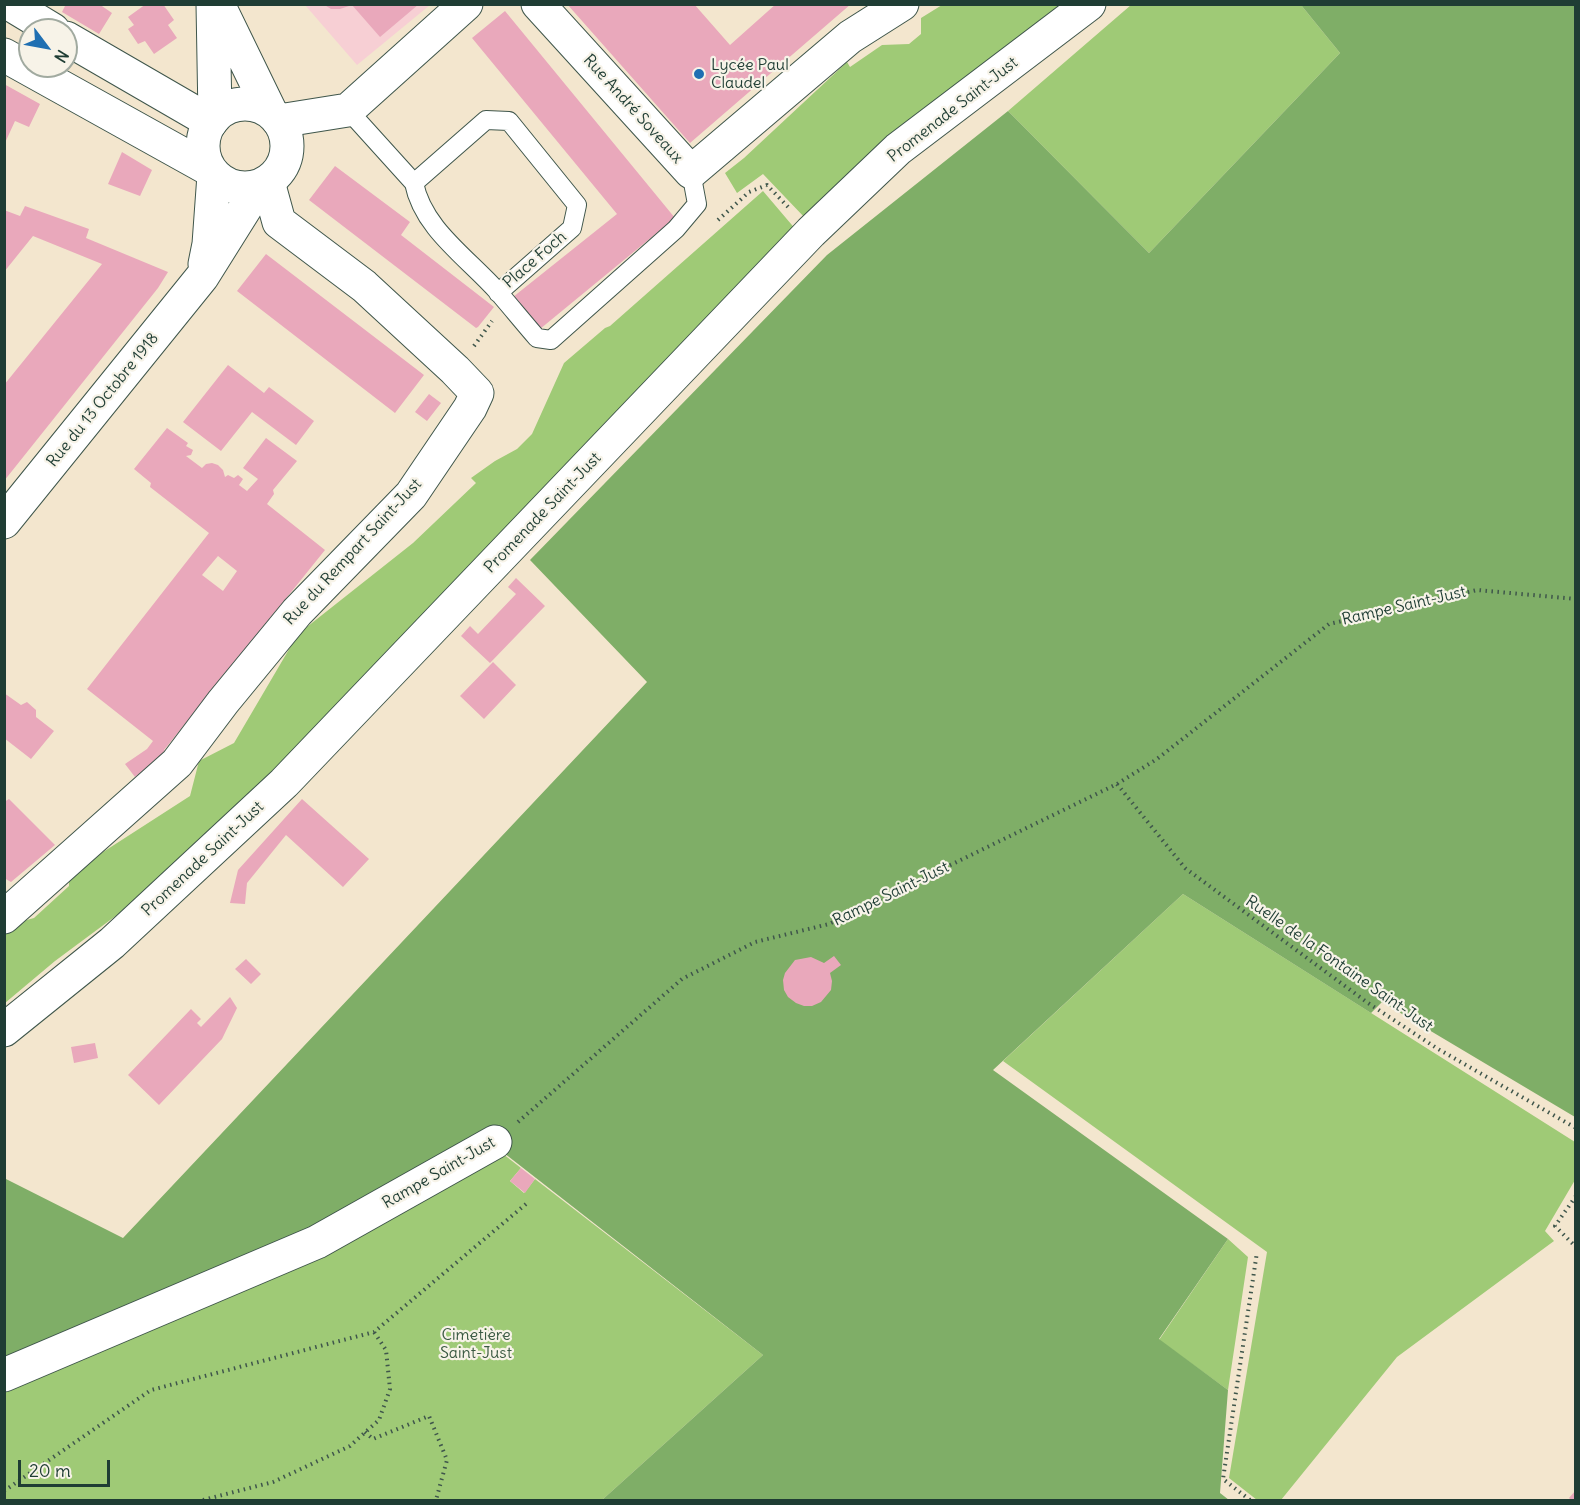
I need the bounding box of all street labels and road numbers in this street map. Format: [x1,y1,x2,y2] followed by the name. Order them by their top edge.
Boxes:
[579,51,687,167] street label: Rue André Soveaux
[884,53,1022,167] street label: Promenade Saint-Just
[500,227,570,293] street label: Place Foch
[43,329,163,471] street label: Rue du 13 Octobre 1918
[481,449,605,577] street label: Promenade Saint-Just
[280,475,426,629] street label: Rue du Rempart Saint-Just
[1340,582,1468,630] street label: Rampe Saint-Just
[138,797,268,921] street label: Promenade Saint-Just
[830,858,952,930] street label: Rampe Saint-Just
[1242,892,1436,1036] street label: Ruelle de la Fontaine Saint-Just
[379,1133,499,1213] street label: Rampe Saint-Just

